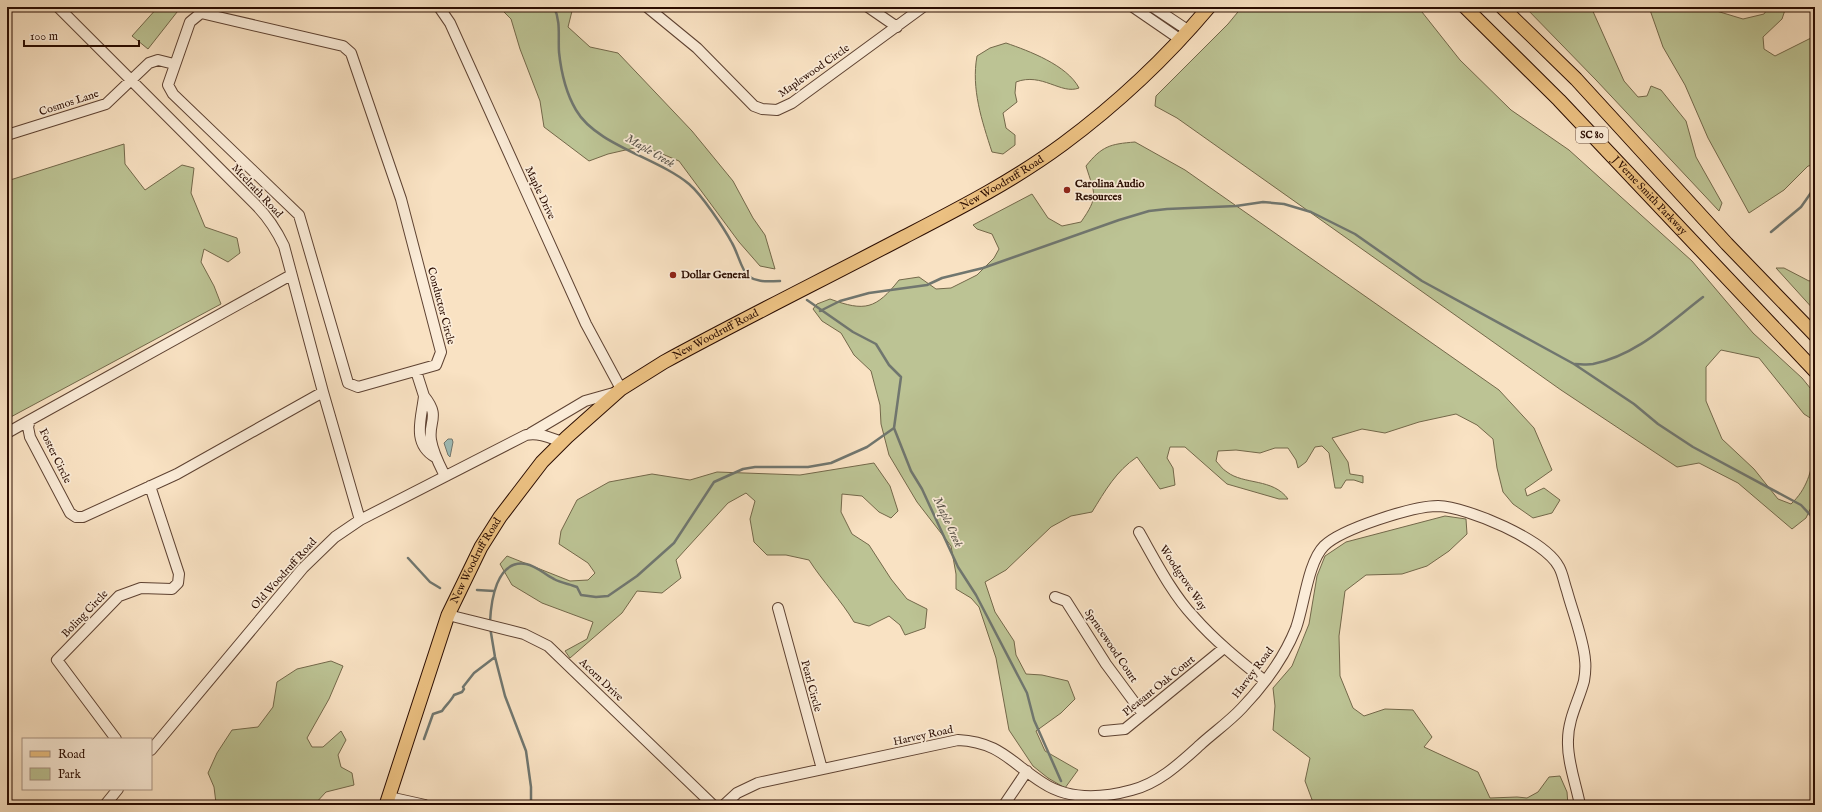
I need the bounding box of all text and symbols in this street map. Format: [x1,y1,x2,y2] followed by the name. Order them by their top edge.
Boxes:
[24,22,139,48] scale bar
[30,29,58,44] text: 100 m
[776,41,852,101] street label: Maplewood Circle
[37,87,101,119] street label: Cosmos Lane
[1576,127,1608,143] road number: SC 80
[623,131,677,171] water label: Maple Creek
[1608,152,1690,239] street label: J Verne Smith Parkway
[958,153,1047,213] street label: New Woodruff Road
[228,161,286,221] street label: Mcelrath Road
[522,164,558,222] street label: Maple Drive
[1075,177,1144,204] place label: Carolina Audio Resources
[1062,185,1072,195] marker: Carolina Audio Resources
[424,266,458,346] street label: Conductor Circle
[681,268,750,282] place label: Dollar General
[668,270,678,280] marker: Dollar General
[670,306,761,363] street label: New Woodruff Road
[36,426,74,486] street label: Foster Circle
[930,494,966,550] water label: Maple Creek
[448,515,505,606] street label: New Woodruff Road
[248,535,320,613] street label: Old Woodruff Road
[1156,543,1210,614] street label: Woodgrove Way
[59,587,111,641] street label: Boling Circle
[1081,607,1141,686] street label: Sprucewood Court
[1229,644,1277,701] street label: Harvey Road
[1120,652,1198,719] street label: Pleasant Oak Court
[575,655,626,704] street label: Acorn Drive
[797,659,825,713] street label: Pearl Circle
[892,723,954,749] street label: Harvey Road
[22,738,152,790] legend
[58,747,86,762] text: Road
[58,767,81,782] text: Park

